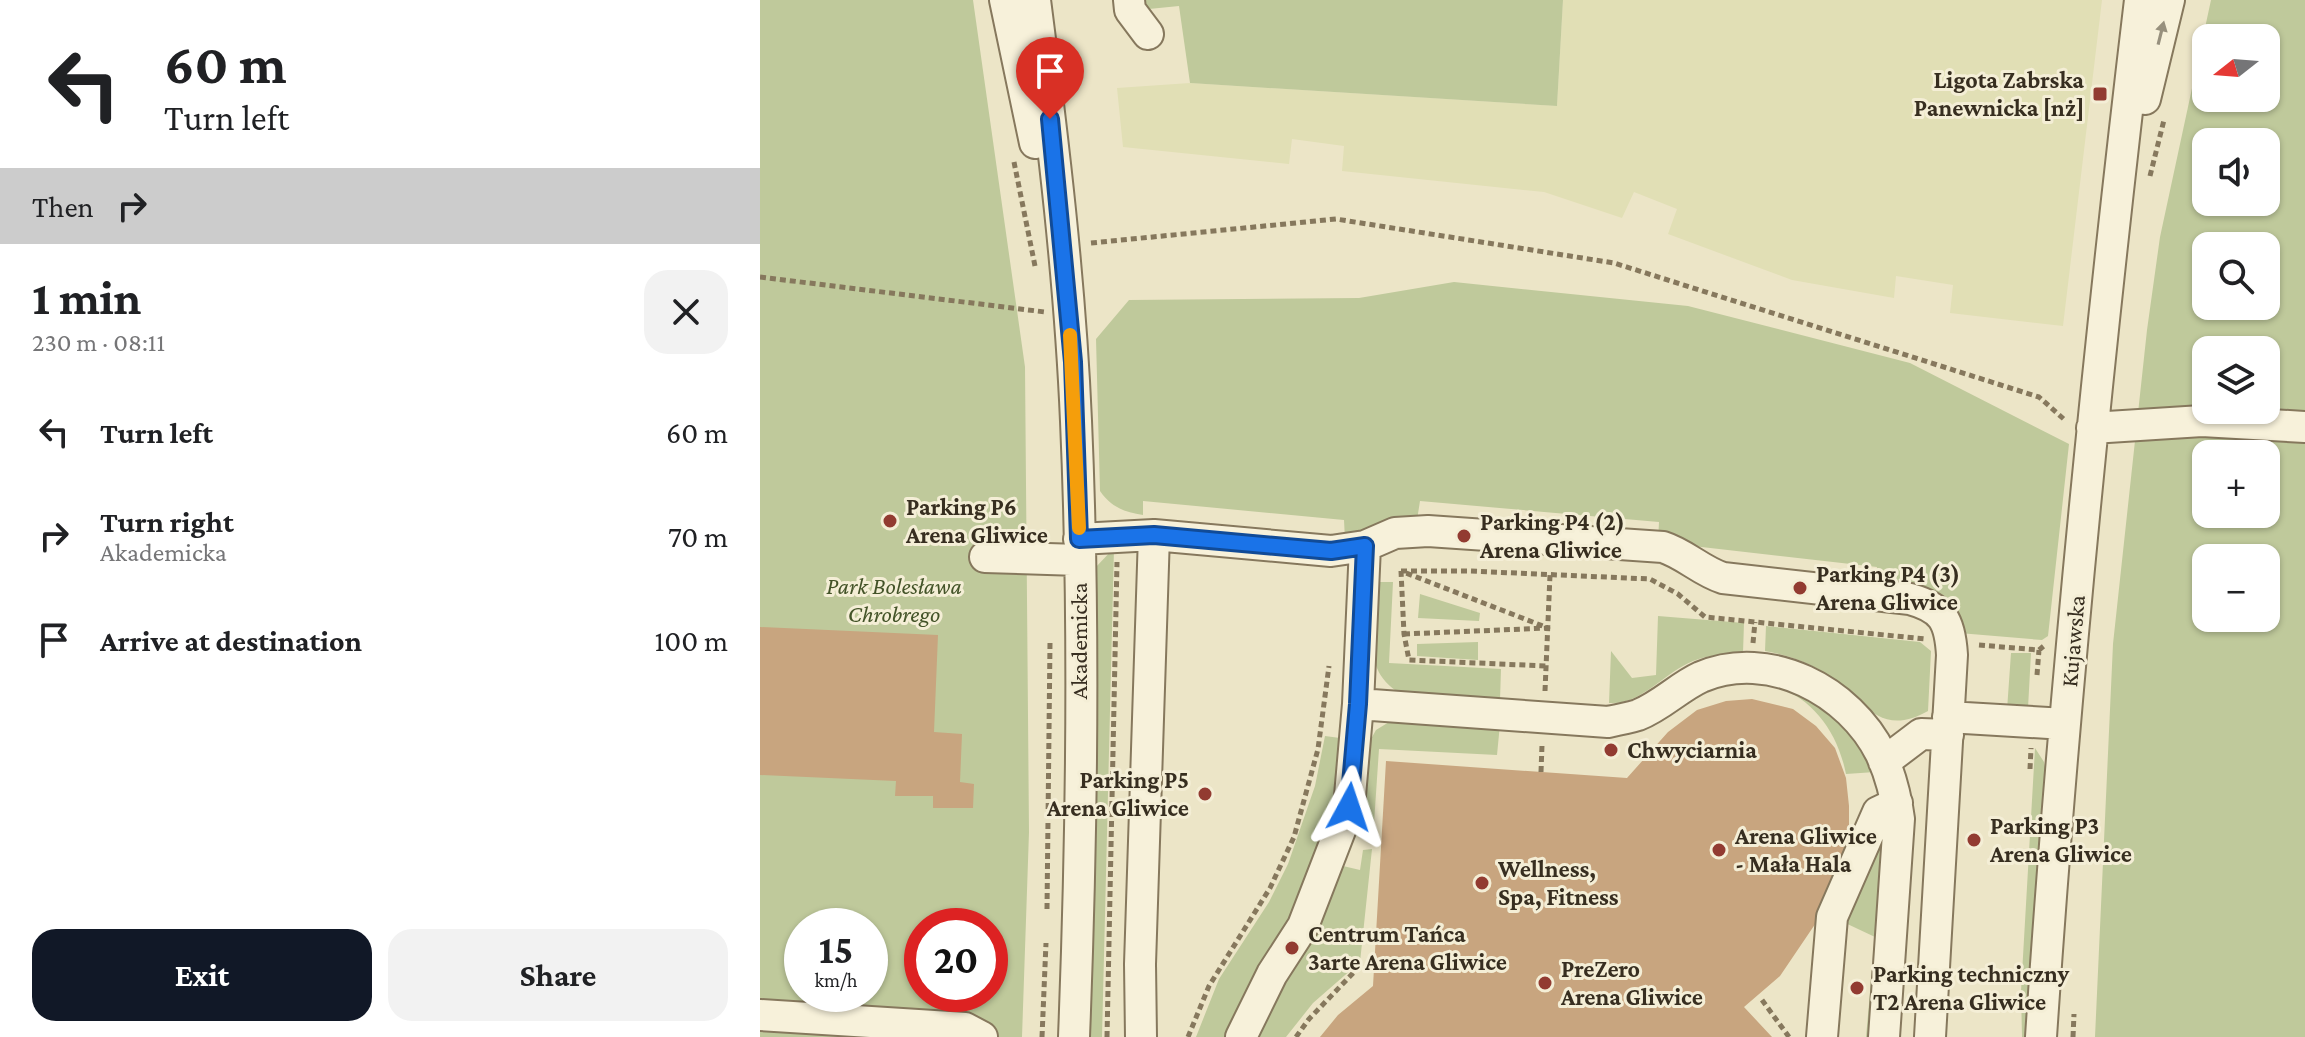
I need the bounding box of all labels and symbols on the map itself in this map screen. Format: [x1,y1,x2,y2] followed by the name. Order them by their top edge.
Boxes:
[2156,20,2168,45] one-way arrow
[2192,24,2280,112] north arrow
[1016,37,1084,119] pin
[1914,66,2084,121] place label: Ligota Zabrska Panewnicka [nż]
[2091,85,2109,103] marker: Ligota Zabrska Panewnicka [nż]
[905,493,1048,548] place label: Parking P6 Arena Gliwice
[1479,508,1625,563] place label: Parking P4 (2) Arena Gliwice
[881,512,899,530] marker: Parking P6 Arena Gliwice
[1455,527,1473,545] marker: Parking P4 (2) Arena Gliwice
[1815,560,1960,615] place label: Parking P4 (3) Arena Gliwice
[826,572,962,627] park label: Park Bolesława Chrobrego
[1791,579,1809,597] marker: Parking P4 (3) Arena Gliwice
[1065,582,1092,700] street label: Akademicka
[2055,594,2090,688] street label: Kujawska
[1627,736,1757,763] place label: Chwyciarnia
[1602,741,1620,759] marker: Chwyciarnia
[1307,765,1391,849] position arrow
[1046,766,1189,821] place label: Parking P5 Arena Gliwice
[1196,785,1214,803] marker: Parking P5 Arena Gliwice
[1989,812,2132,867] place label: Parking P3 Arena Gliwice
[1734,822,1877,877] place label: Arena Gliwice - Mała Hala
[1965,831,1983,849] marker: Parking P3 Arena Gliwice
[1710,841,1728,859] marker: Arena Gliwice - Mała Hala
[1497,855,1619,911] place label: Wellness, Spa, Fitness
[1473,874,1491,892] marker: Wellness, Spa, Fitness
[904,908,1008,1012] speed limit sign: 20
[1308,920,1507,975] place label: Centrum Tańca 3arte Arena Gliwice
[1283,939,1301,957] marker: Centrum Tańca 3arte Arena Gliwice
[1560,955,1703,1010] place label: PreZero Arena Gliwice
[1873,960,2070,1015] place label: Parking techniczny T2 Arena Gliwice
[1536,974,1554,992] marker: PreZero Arena Gliwice
[1848,979,1866,997] marker: Parking techniczny T2 Arena Gliwice

